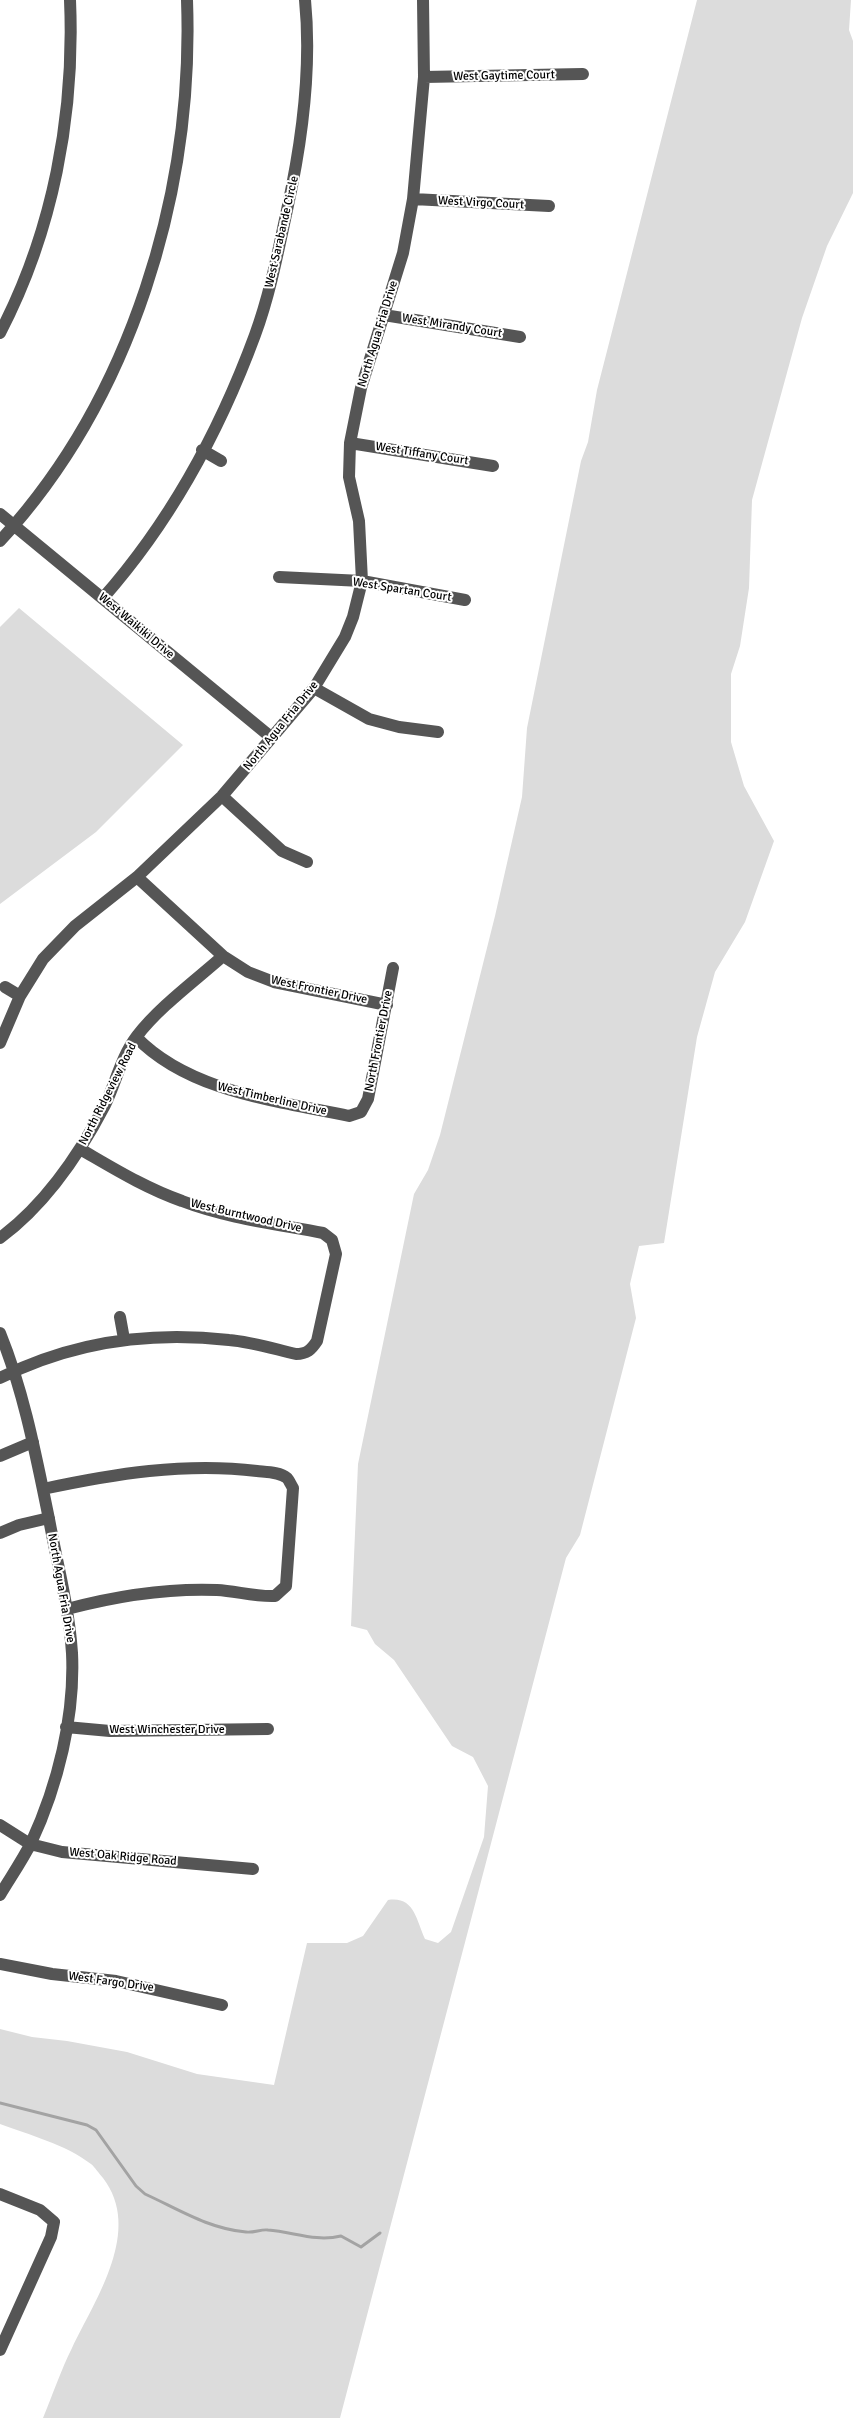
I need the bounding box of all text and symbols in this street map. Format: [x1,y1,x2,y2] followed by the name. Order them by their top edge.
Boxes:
[453,68,555,84] street label: West Gaytime Court
[262,174,302,290] street label: West Sarabande Circle
[438,194,524,212] street label: West Virgo Court
[355,279,401,389] street label: North Agua Fria Drive
[401,311,503,341] street label: West Mirandy Court
[374,440,470,468] street label: West Tiffany Court
[352,575,452,605] street label: West Spartan Court
[95,590,177,662] street label: West Waikiki Drive
[241,678,321,774] street label: North Agua Fria Drive
[269,973,369,1007] street label: West Frontier Drive
[362,989,396,1093] street label: North Frontier Drive
[76,1040,140,1148] street label: North Ridgeview Road
[216,1079,328,1119] street label: West Timberline Drive
[189,1196,303,1236] street label: West Burntwood Drive
[44,1532,78,1644] street label: North Agua Fria Drive
[109,1723,225,1737] street label: West Winchester Drive
[69,1845,177,1869] street label: West Oak Ridge Road
[67,1969,155,1995] street label: West Fargo Drive

